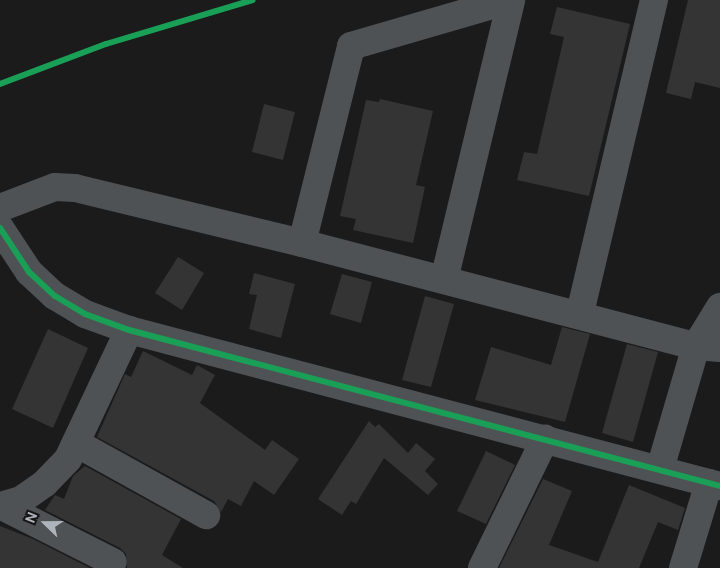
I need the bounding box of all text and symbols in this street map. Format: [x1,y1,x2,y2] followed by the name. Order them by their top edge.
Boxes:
[20,498,70,548] north arrow
[21,509,41,525] text: N

